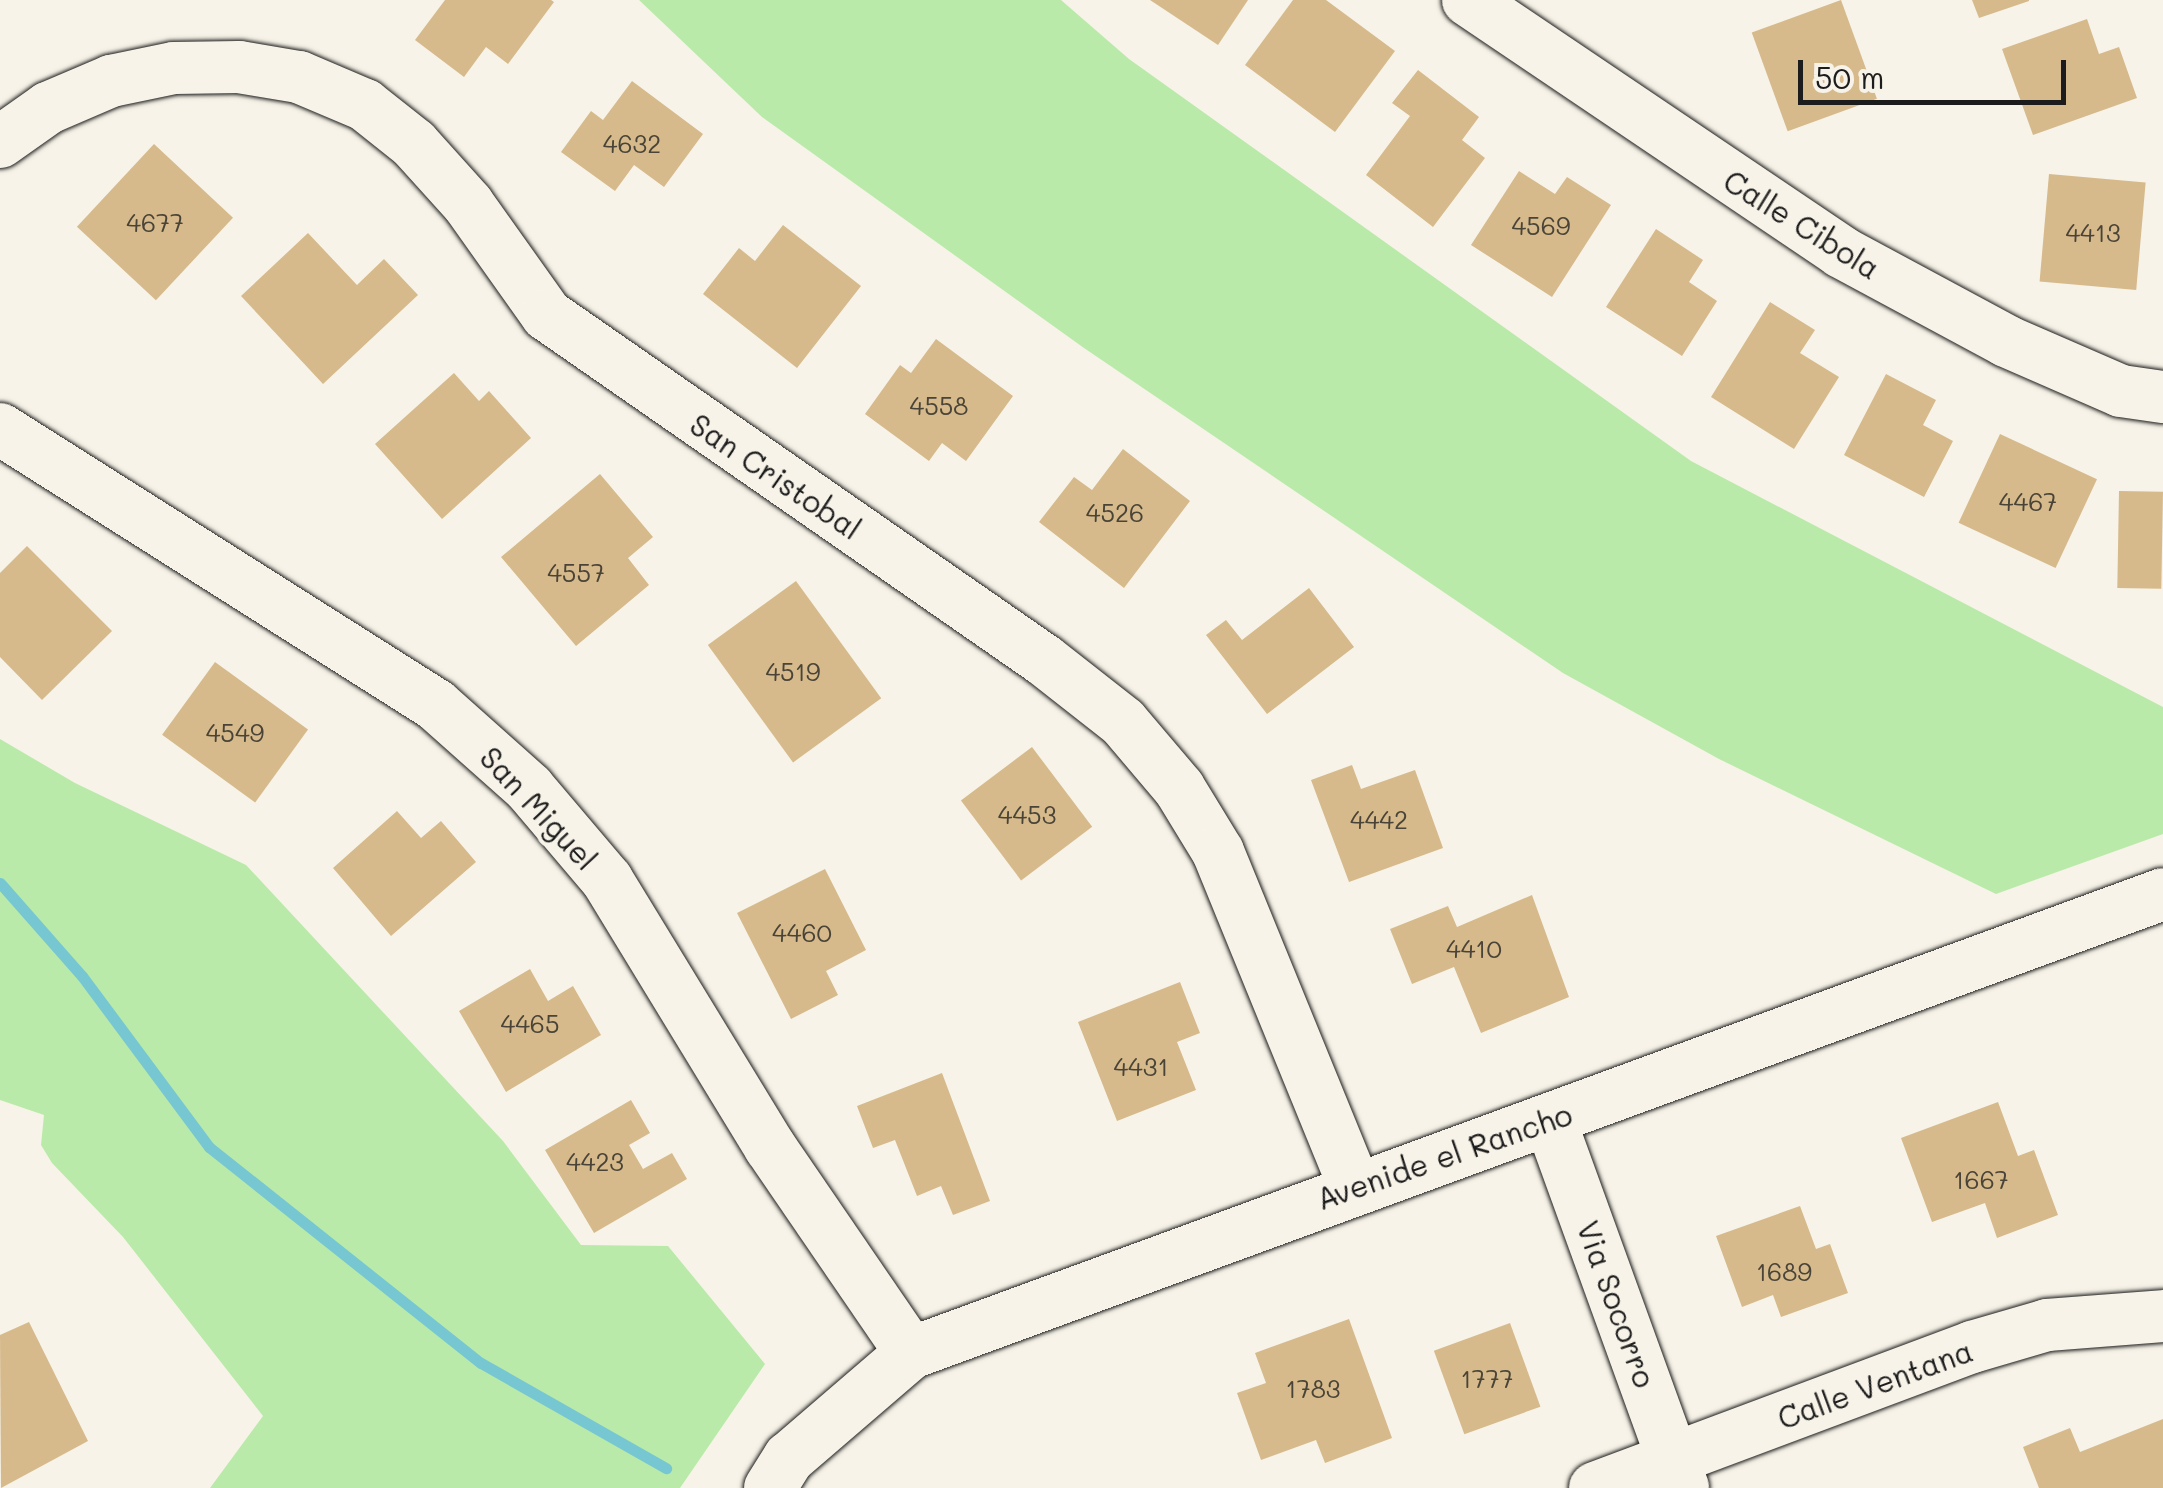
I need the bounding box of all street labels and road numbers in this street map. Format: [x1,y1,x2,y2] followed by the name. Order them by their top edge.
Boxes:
[1717,162,1887,286] street label: Calle Cibola
[684,406,868,546] street label: San Cristobal
[473,739,605,877] street label: San Miguel
[1312,1095,1576,1217] street label: Avenide el Rancho
[1570,1216,1664,1392] street label: Via Socorro
[1773,1332,1977,1436] street label: Calle Ventana

